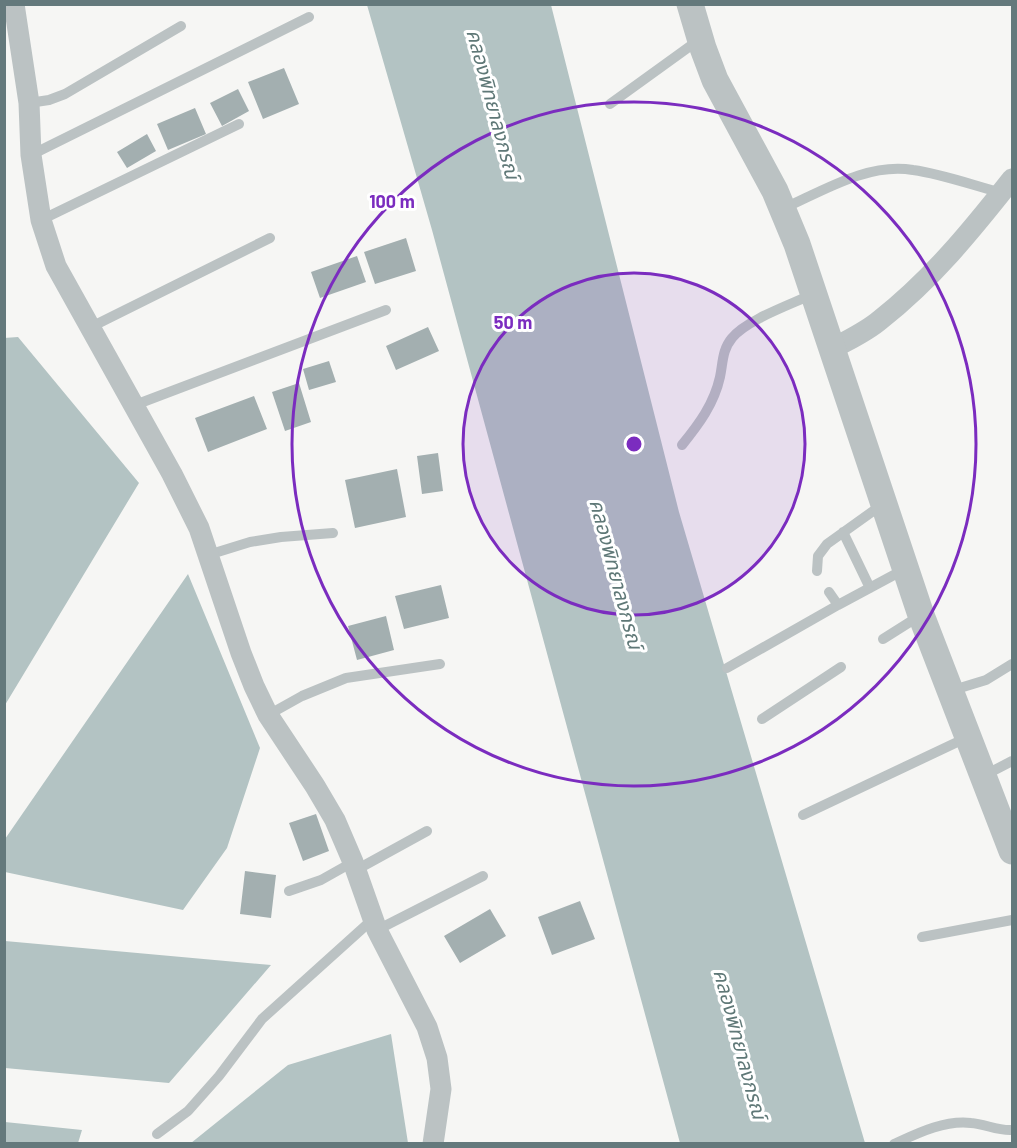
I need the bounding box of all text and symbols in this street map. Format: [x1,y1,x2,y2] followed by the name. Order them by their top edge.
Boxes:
[462,26,527,185] water label: คลองพิทยาลงกรณ์
[369,190,415,212] text: 100 m
[494,311,532,333] text: 50 m
[624,434,644,454] centre of rings
[585,496,650,655] water label: คลองพิทยาลงกรณ์
[709,966,774,1125] water label: คลองพิทยาลงกรณ์

